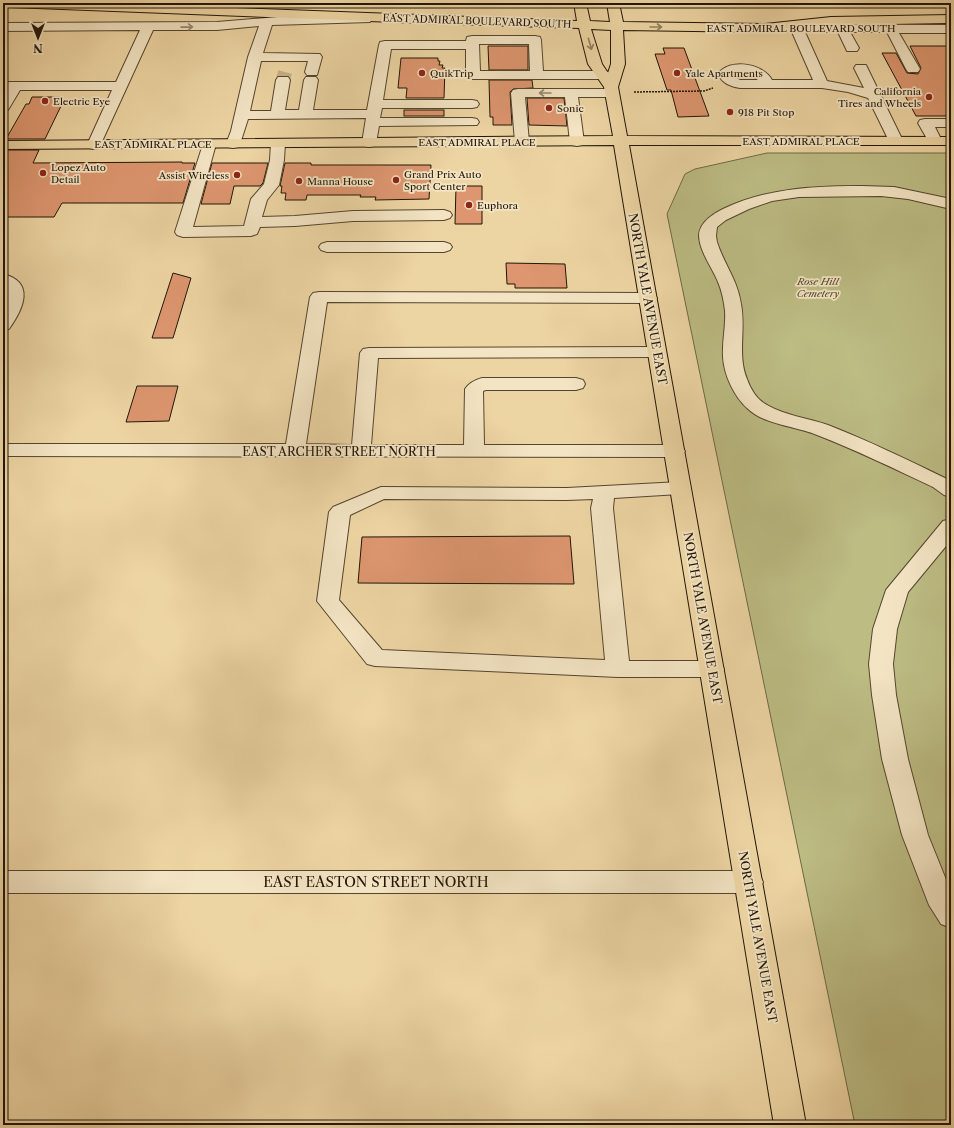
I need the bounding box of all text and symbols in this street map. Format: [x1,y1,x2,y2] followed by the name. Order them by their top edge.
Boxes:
[382,11,572,31] street label: EAST ADMIRAL BOULEVARD SOUTH
[18,18,58,58] north arrow
[706,22,896,35] street label: EAST ADMIRAL BOULEVARD SOUTH
[180,23,193,30] one-way arrow
[649,23,662,31] one-way arrow
[587,38,594,51] one-way arrow
[33,41,43,55] text: N
[430,67,473,80] place label: QuikTrip
[684,67,763,80] place label: Yale Apartments
[417,68,427,78] marker: QuikTrip
[672,68,682,78] marker: Yale Apartments
[838,85,922,110] place label: California Tires and Wheels
[539,89,552,97] one-way arrow
[924,92,934,102] marker: California Tires and Wheels
[53,95,111,108] place label: Electric Eye
[40,96,50,106] marker: Electric Eye
[557,102,584,115] place label: Sonic
[544,103,554,113] marker: Sonic
[738,106,794,119] place label: 918 Pit Stop
[725,107,735,117] marker: 918 Pit Stop
[742,135,860,148] street label: EAST ADMIRAL PLACE
[418,136,536,149] street label: EAST ADMIRAL PLACE
[94,138,212,151] street label: EAST ADMIRAL PLACE
[51,161,106,186] place label: Lopez Auto Detail
[38,168,48,178] marker: Lopez Auto Detail
[404,168,481,193] place label: Grand Prix Auto Sport Center
[158,169,229,182] place label: Assist Wireless
[232,170,242,180] marker: Assist Wireless
[307,175,374,188] place label: Manna House
[391,175,401,185] marker: Grand Prix Auto Sport Center
[294,176,304,186] marker: Manna House
[477,199,519,212] place label: Euphora
[464,200,474,210] marker: Euphora
[625,212,671,386] street label: NORTH YALE AVENUE EAST
[796,275,840,300] park label: Rose Hill Cemetery
[242,444,436,459] street label: EAST ARCHER STREET NORTH
[680,531,726,705] street label: NORTH YALE AVENUE EAST
[735,850,781,1024] street label: NORTH YALE AVENUE EAST
[263,873,489,891] street label: EAST EASTON STREET NORTH

